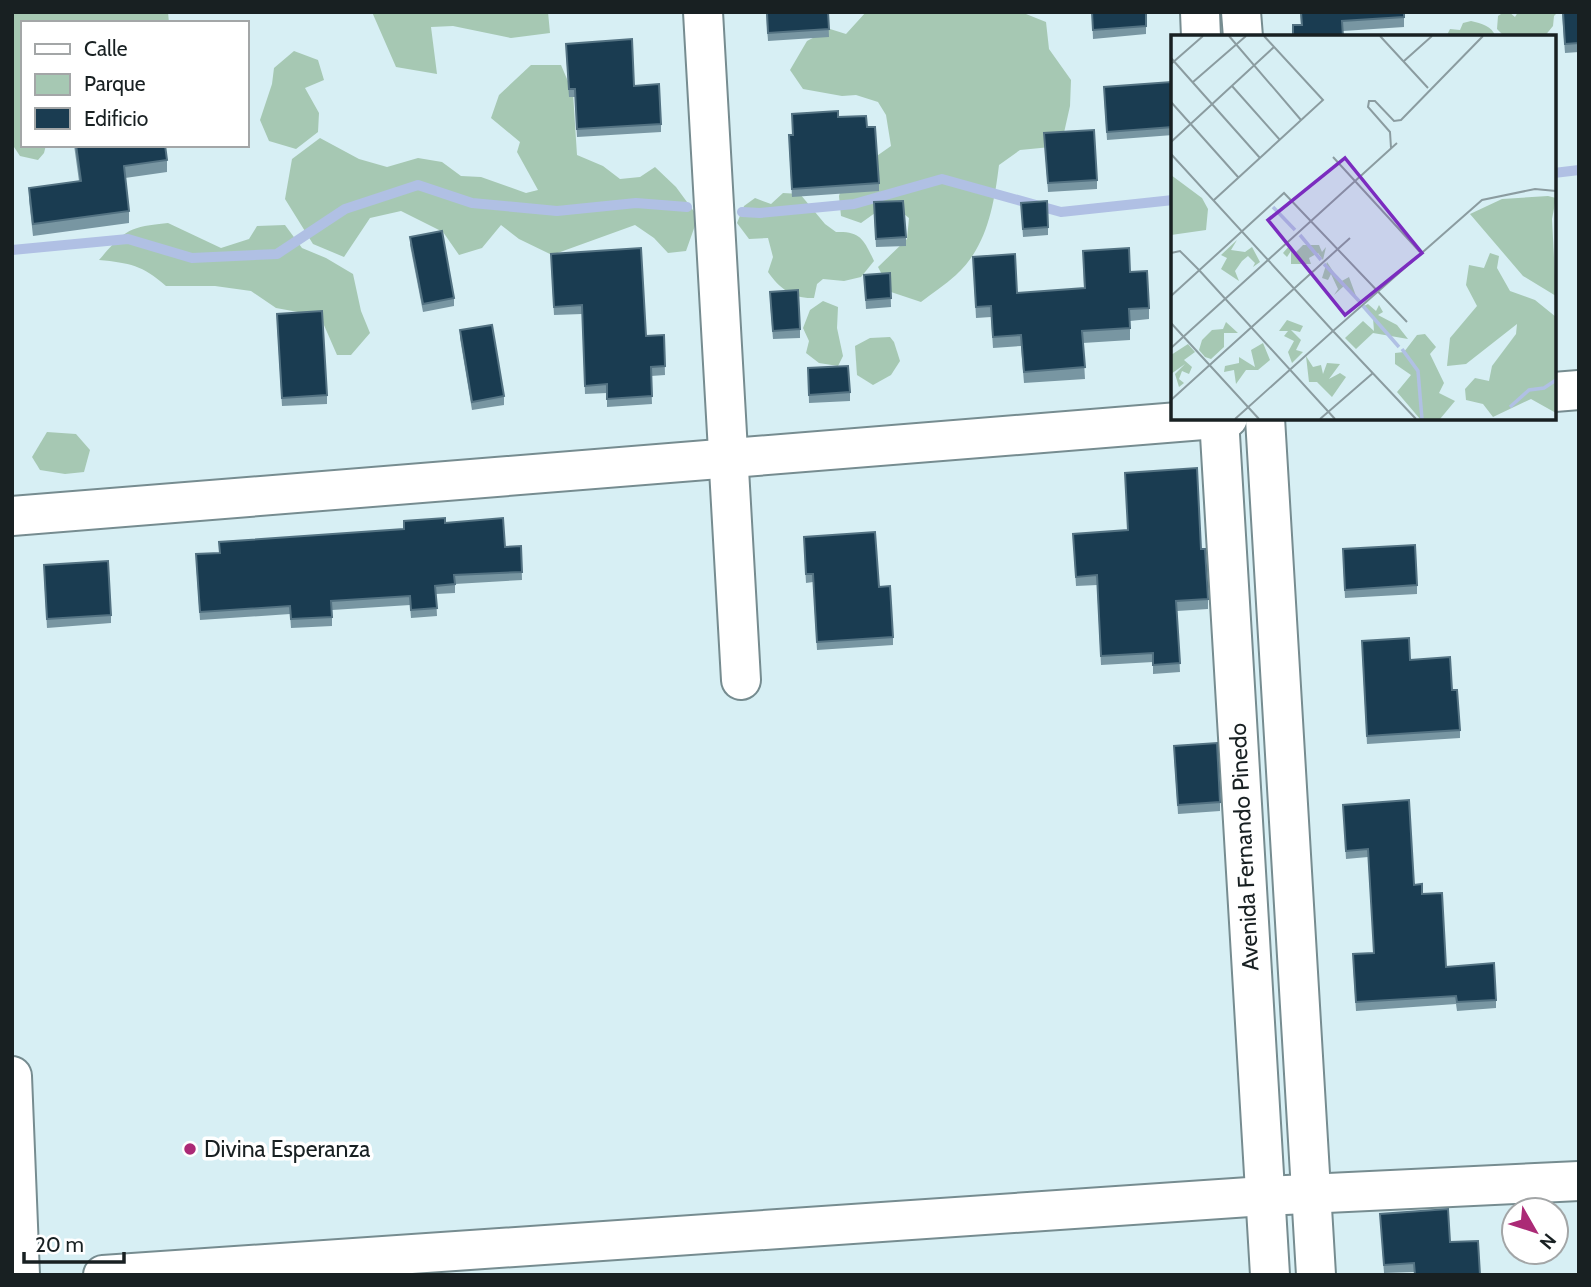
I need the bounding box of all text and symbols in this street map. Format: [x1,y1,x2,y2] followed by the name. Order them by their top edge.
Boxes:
[21,21,248,147] legend
[1171,35,1556,420] inset map
[84,36,128,61] text: Calle
[84,71,146,96] text: Parque
[84,106,148,131] text: Edificio
[1224,722,1264,972] street label: Avenida Fernando Pinedo
[204,1135,370,1163] place label: Divina Esperanza
[182,1141,198,1157] marker: Divina Esperanza
[1500,1196,1570,1266] north arrow
[24,1220,124,1264] scale bar
[1535,1229,1561,1254] text: N
[35,1232,84,1257] text: 20 m

